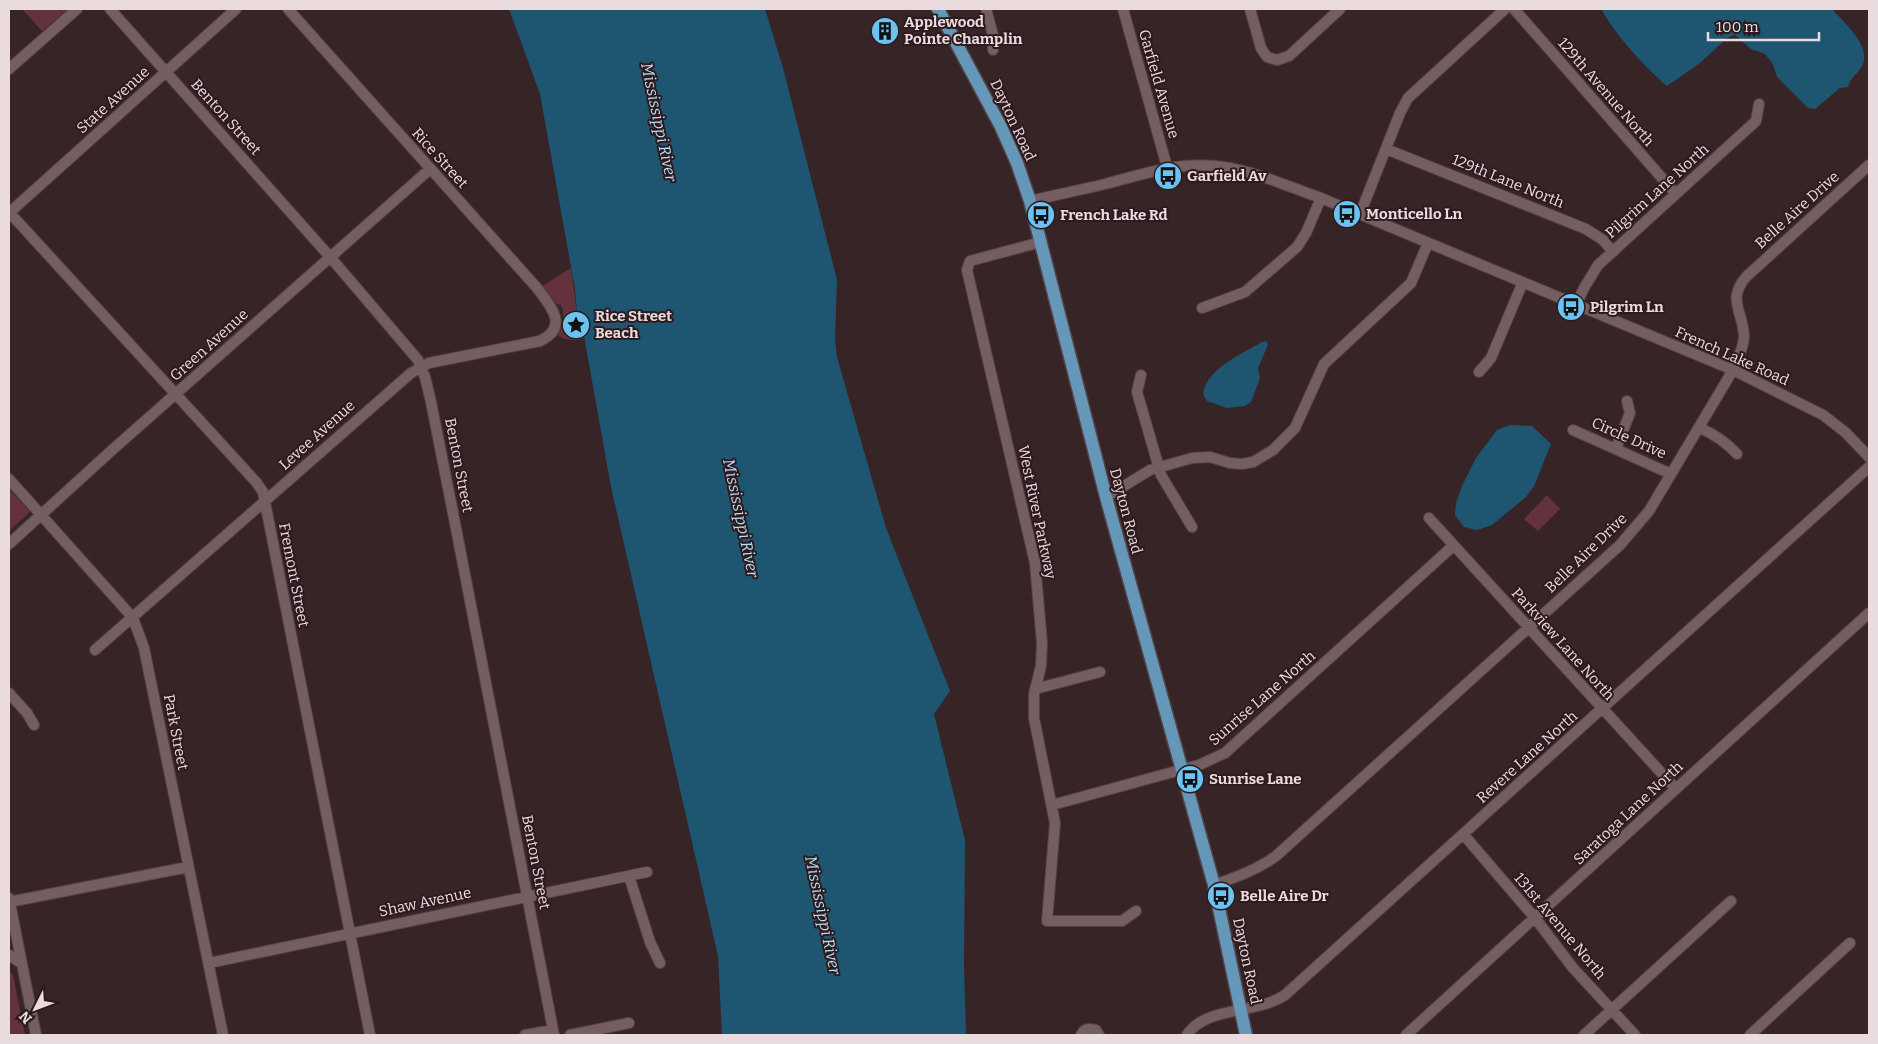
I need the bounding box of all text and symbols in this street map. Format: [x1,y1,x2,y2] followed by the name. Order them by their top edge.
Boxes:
[1708,10,1819,42] scale bar
[904,13,1023,48] place label: Applewood Pointe Champlin
[870,16,900,46] building icon: Applewood Pointe Champlin
[1716,18,1759,36] text: 100 m
[1135,27,1183,141] street label: Garfield Avenue
[1554,34,1658,150] street label: 129th Avenue North
[637,61,681,185] water label: Mississippi River
[73,63,153,137] street label: State Avenue
[187,75,265,159] street label: Benton Street
[986,76,1040,164] street label: Dayton Road
[408,124,472,192] street label: Rice Street
[1602,140,1713,242] street label: Pilgrim Lane North
[1449,150,1567,212] street label: 129th Lane North
[1153,161,1183,191] bus stop icon: Garfield Av
[1187,167,1267,185] place label: Garfield Av
[1751,168,1843,252] street label: Belle Aire Drive
[1332,199,1362,229] bus stop icon: Monticello Ln
[1026,200,1056,230] bus stop icon: French Lake Rd
[1366,205,1463,223] place label: Monticello Ln
[1060,206,1168,224] place label: French Lake Rd
[1556,292,1586,322] bus stop icon: Pilgrim Ln
[1590,298,1664,316] place label: Pilgrim Ln
[166,305,252,385] street label: Green Avenue
[595,307,672,342] place label: Rice Street Beach
[561,310,591,340] place icon: Rice Street Beach
[1672,323,1792,389] street label: French Lake Road
[275,396,359,474] street label: Levee Avenue
[1589,414,1669,462] street label: Circle Drive
[441,416,477,514] street label: Benton Street
[1014,444,1060,581] street label: West River Parkway
[719,457,763,581] water label: Mississippi River
[1106,466,1146,556] street label: Dayton Road
[1541,509,1631,597] street label: Belle Aire Drive
[275,521,313,629] street label: Fremont Street
[1508,584,1619,704] street label: Parkview Lane North
[1205,646,1319,749] street label: Sunrise Lane North
[160,692,192,772] street label: Park Street
[1473,707,1582,807] street label: Revere Lane North
[1570,757,1687,868] street label: Saratoga Lane North
[1175,764,1205,794] bus stop icon: Sunrise Lane
[1209,770,1302,788] place label: Sunrise Lane
[518,813,554,911] street label: Benton Street
[801,854,845,978] water label: Mississippi River
[1510,869,1610,983] street label: 131st Avenue North
[1206,881,1236,911] bus stop icon: Belle Aire Dr
[377,883,473,921] street label: Shaw Avenue
[1240,887,1329,905] place label: Belle Aire Dr
[1229,916,1265,1006] street label: Dayton Road
[10,984,60,1034] north arrow
[16,1008,36,1027] text: N

